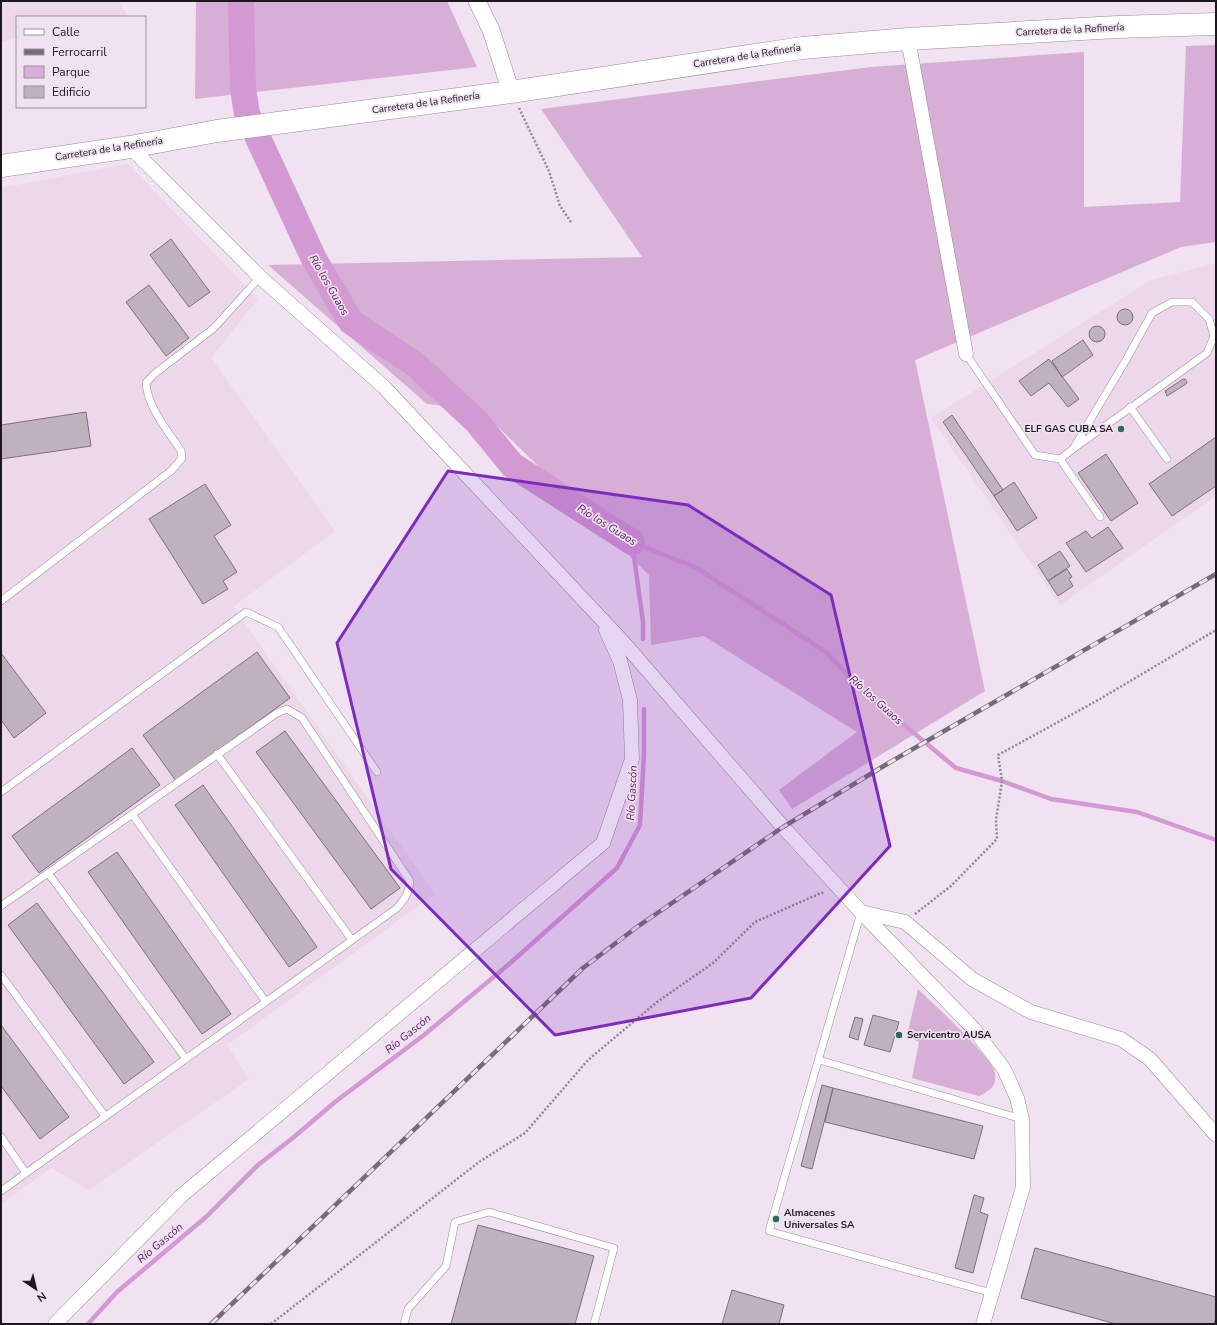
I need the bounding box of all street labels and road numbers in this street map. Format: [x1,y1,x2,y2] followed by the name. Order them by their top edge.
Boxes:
[1015,20,1125,40] street label: Carretera de la Refinería
[692,41,802,71] street label: Carretera de la Refinería
[371,89,481,117] street label: Carretera de la Refinería
[54,134,164,164] street label: Carretera de la Refinería

